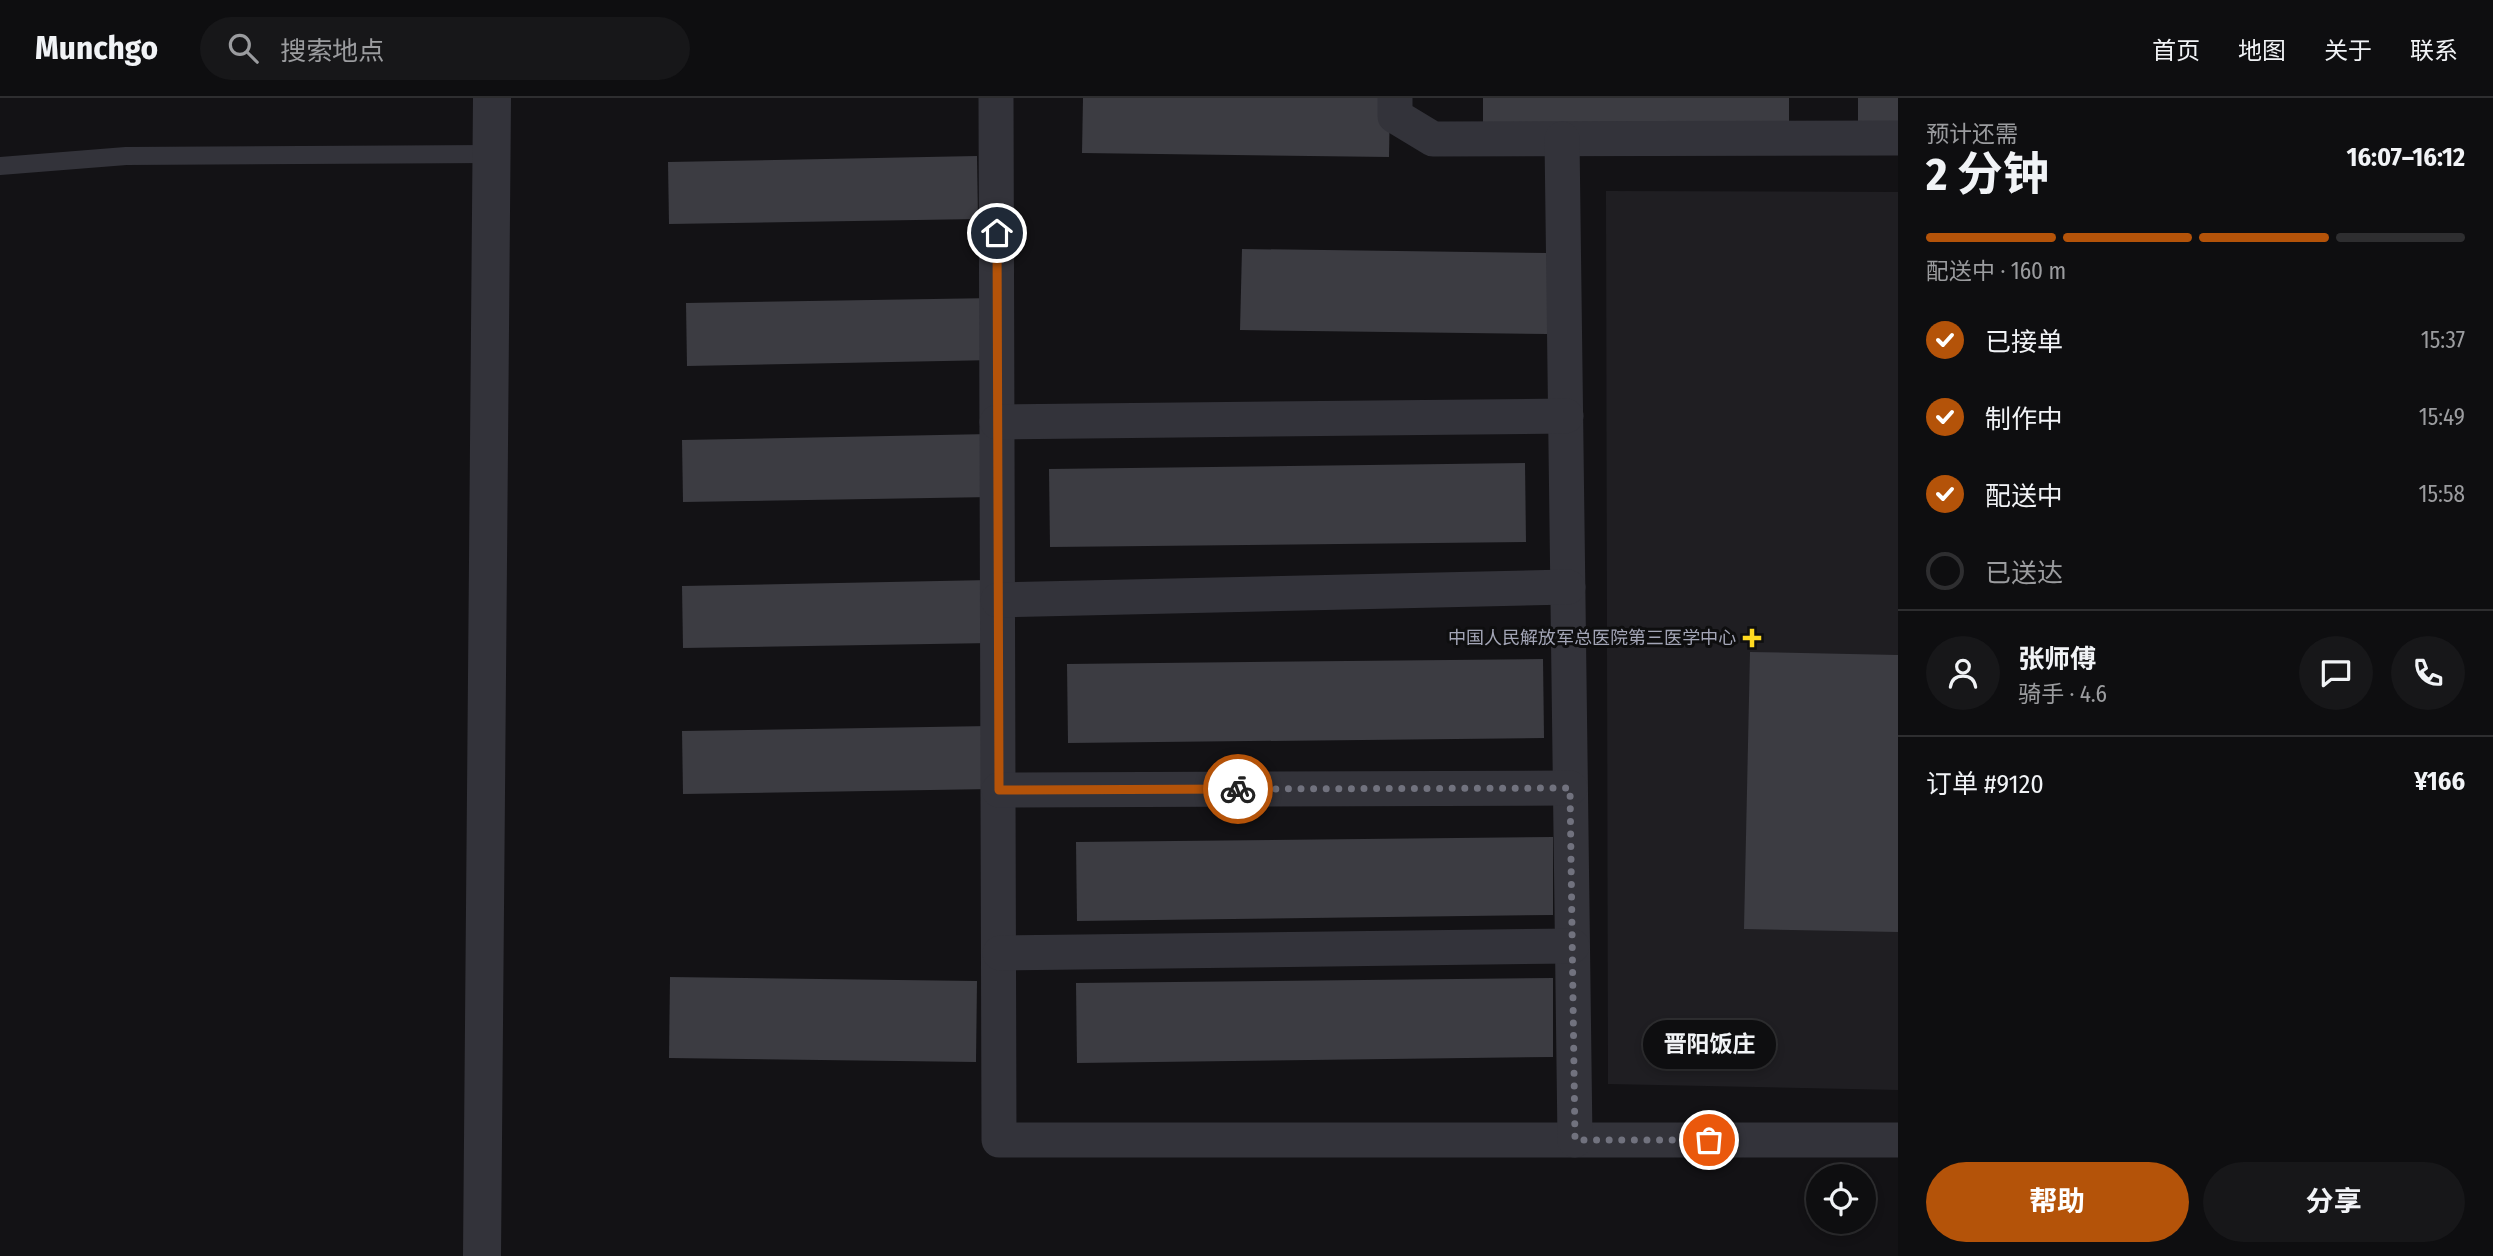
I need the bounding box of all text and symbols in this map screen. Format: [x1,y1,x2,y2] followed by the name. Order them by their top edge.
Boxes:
[200,17,690,80] search box
[35,28,158,68] text: Munchgo
[224,29,262,67] icon: search
[280,36,384,67] text: 搜索地点
[2152,37,2200,65] text: 首页
[2238,37,2286,65] text: 地图
[2324,37,2372,65] text: 关于
[2410,37,2458,65] text: 联系
[1926,120,2018,148] text: 预计还需
[2346,142,2465,173] text: 16:07–16:12
[1926,147,2049,202] text: 2 分钟
[967,203,1027,263] pin
[978,214,1016,252] icon: home
[1926,257,2066,285] text: 配送中 · 160 m
[1926,321,1964,359] icon: check
[2421,326,2465,354] text: 15:37
[1985,327,2063,358] text: 已接单
[1926,398,1964,436] icon: check
[2419,403,2465,431] text: 15:49
[1985,404,2063,435] text: 制作中
[1926,475,1964,513] icon: check
[2418,480,2465,508] text: 15:58
[1985,481,2063,512] text: 配送中
[1985,558,2063,589] text: 已送达
[1448,627,1736,649] place label: 中国人民解放军总医院第三医学中心
[1742,628,1762,648] marker: 中国人民解放军总医院第三医学中心
[1926,636,2000,710] button: person
[2299,636,2373,710] button: chat
[2391,636,2465,710] button: phone
[2018,644,2096,675] text: 张师傅
[2018,680,2107,708] text: 骑手 · 4.6
[1203,754,1273,824] courier
[2414,766,2465,797] text: ¥166
[1926,769,2044,800] text: 订单 #9120
[1219,770,1257,808] icon: bike
[1642,1021,1776,1070] callout: 晋阳饭庄
[1664,1030,1756,1058] text: 晋阳饭庄
[1679,1110,1739,1170] pin
[1690,1121,1728,1159] icon: bag
[1926,1162,2189,1242] button: 帮助
[2203,1162,2465,1242] button: 分享
[1806,1164,1876,1234] map controls
[1806,1164,1876,1234] button: locate

